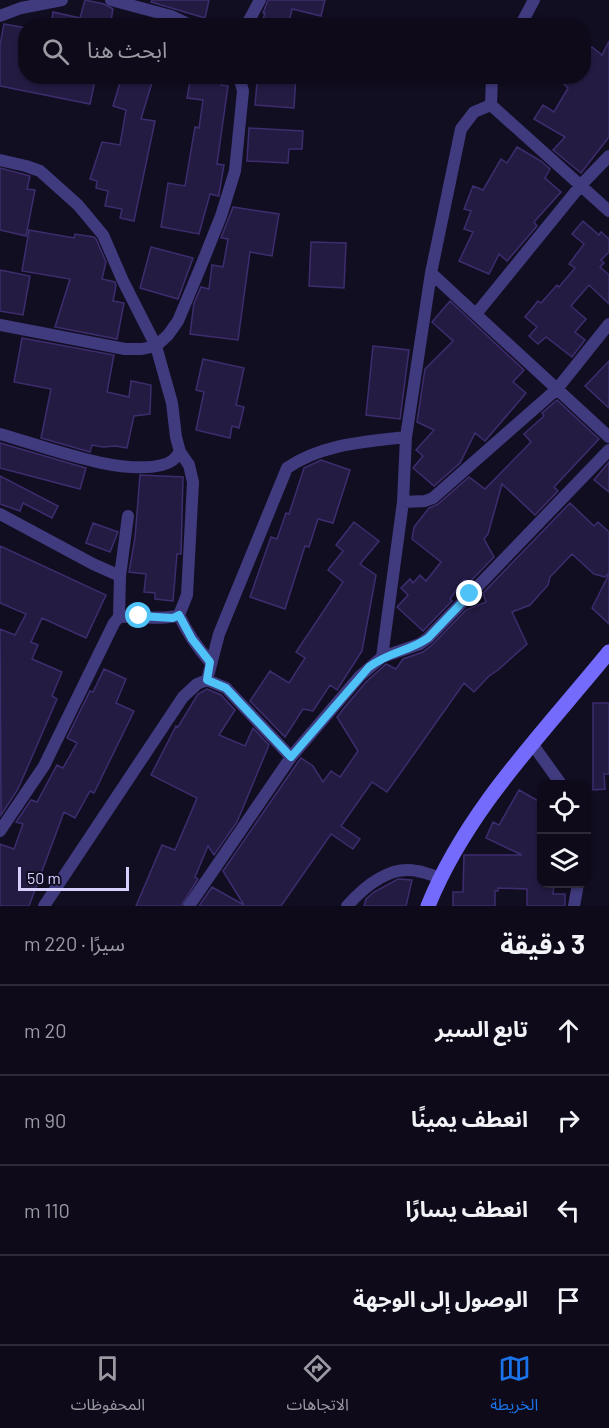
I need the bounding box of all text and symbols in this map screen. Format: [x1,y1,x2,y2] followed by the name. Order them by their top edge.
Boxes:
[18,18,591,84] search box
[39,35,72,68] icon: search
[87,36,167,62] text: ابحث هنا
[456,580,482,606] route end
[125,602,151,628] route start
[537,780,591,888] map controls
[537,780,591,834] button: locate
[537,834,591,888] button: layers
[18,864,129,892] scale bar
[27,868,61,887] text: 50 m
[500,928,585,959] text: 3 دقيقة
[24,931,125,955] text: سيرًا · 220 m
[552,1014,585,1047] icon: ahead
[435,1015,528,1041] text: تابع السير
[24,1018,67,1042] text: 20 m
[552,1104,585,1137] icon: right
[411,1105,528,1131] text: انعطف يمينًا
[24,1108,66,1132] text: 90 m
[552,1194,585,1227] icon: left
[405,1195,528,1221] text: انعطف يسارًا
[24,1198,70,1222] text: 110 m
[552,1284,585,1317] icon: arrive
[353,1285,528,1311] text: الوصول إلى الوجهة
[71,1352,145,1422] tab: المحفوظات
[286,1352,349,1422] tab: الاتجاهات
[490,1352,538,1422] tab: الخريطة

